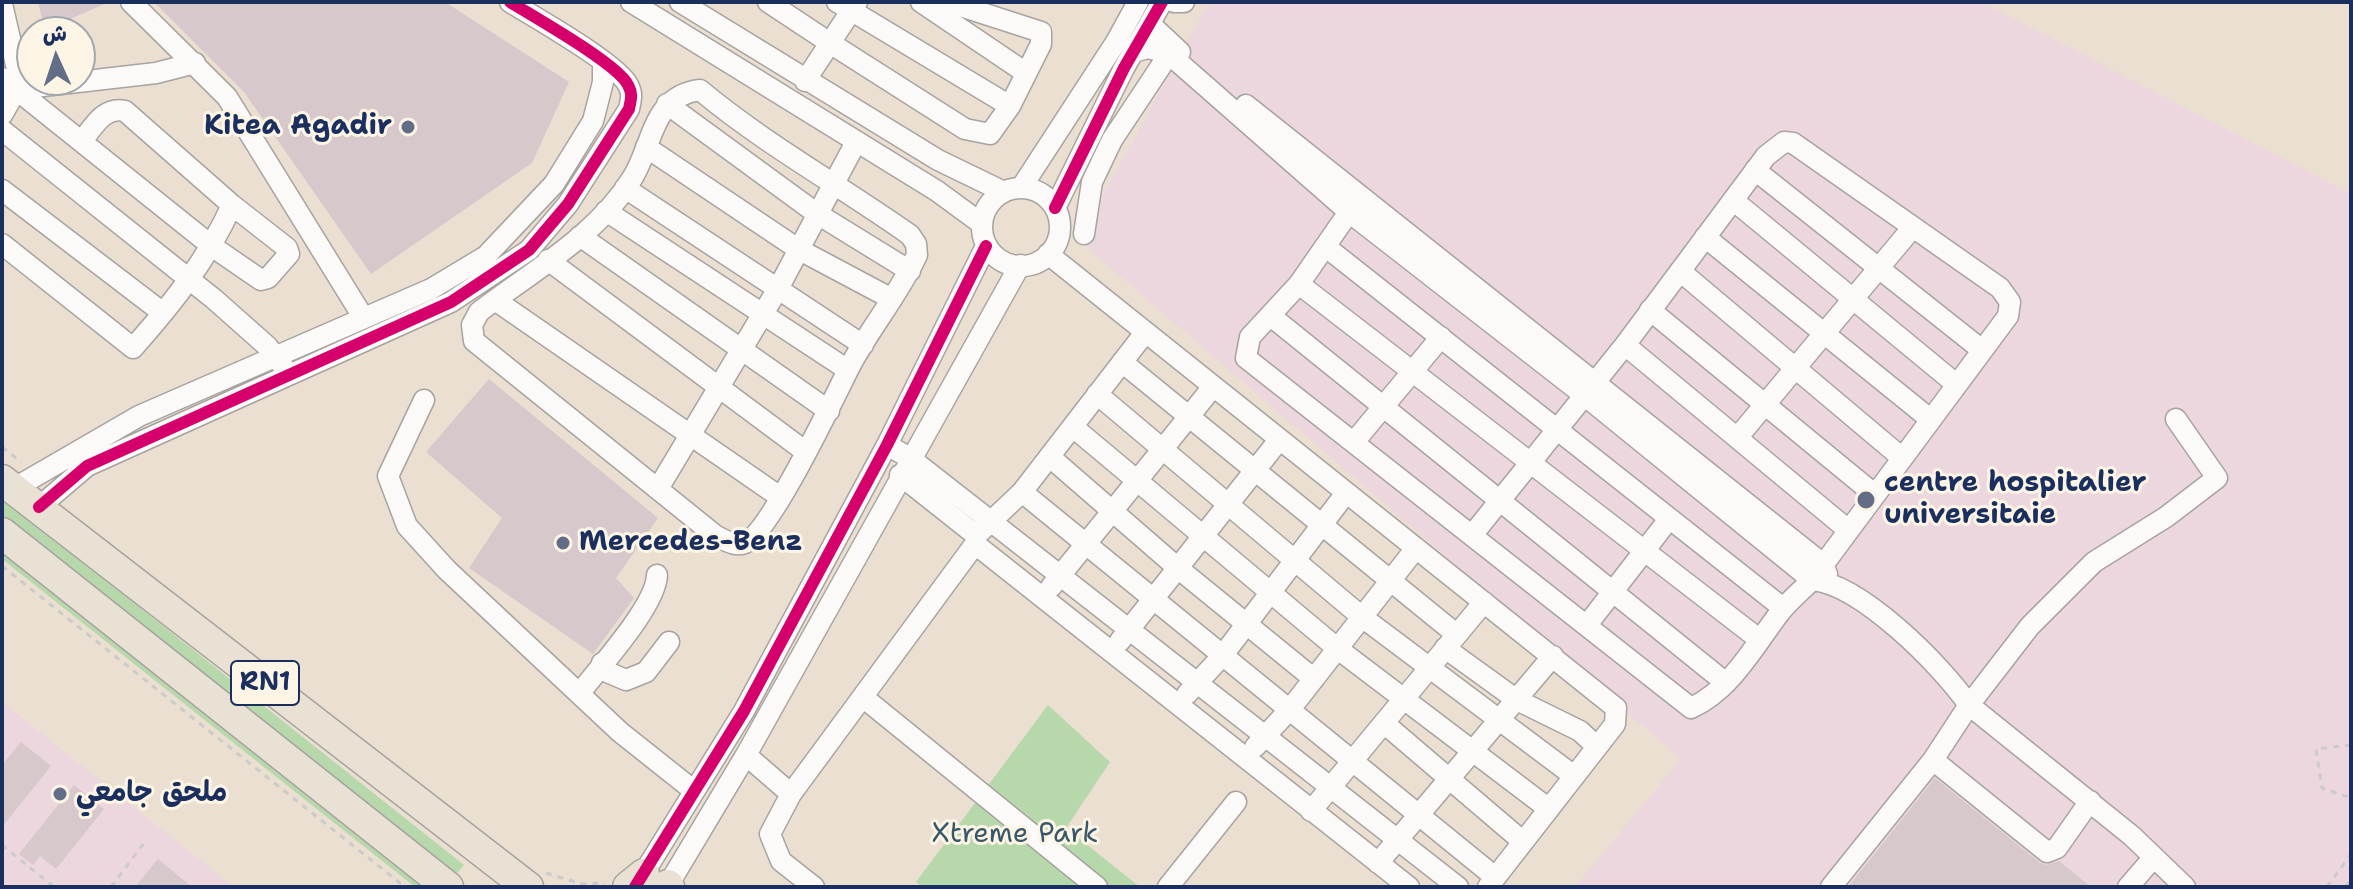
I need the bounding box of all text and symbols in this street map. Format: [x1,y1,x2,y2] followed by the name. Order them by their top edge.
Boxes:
[16,16,96,96] north arrow
[42,18,68,49] text: ش
[204,110,392,144] place label: Kitea Agadir
[399,118,417,136] marker: Kitea Agadir
[1884,467,2146,533] place label: centre hospitalier universitaie
[1855,489,1877,511] marker: centre hospitalier universitaie
[579,526,803,560] place label: Mercedes-Benz
[554,534,572,552] marker: Mercedes-Benz
[231,661,299,705] road number: RN1
[76,777,227,811] place label: ملحق جامعي
[51,785,69,803] marker: ملحق جامعي
[932,818,1098,852] park label: Xtreme Park

